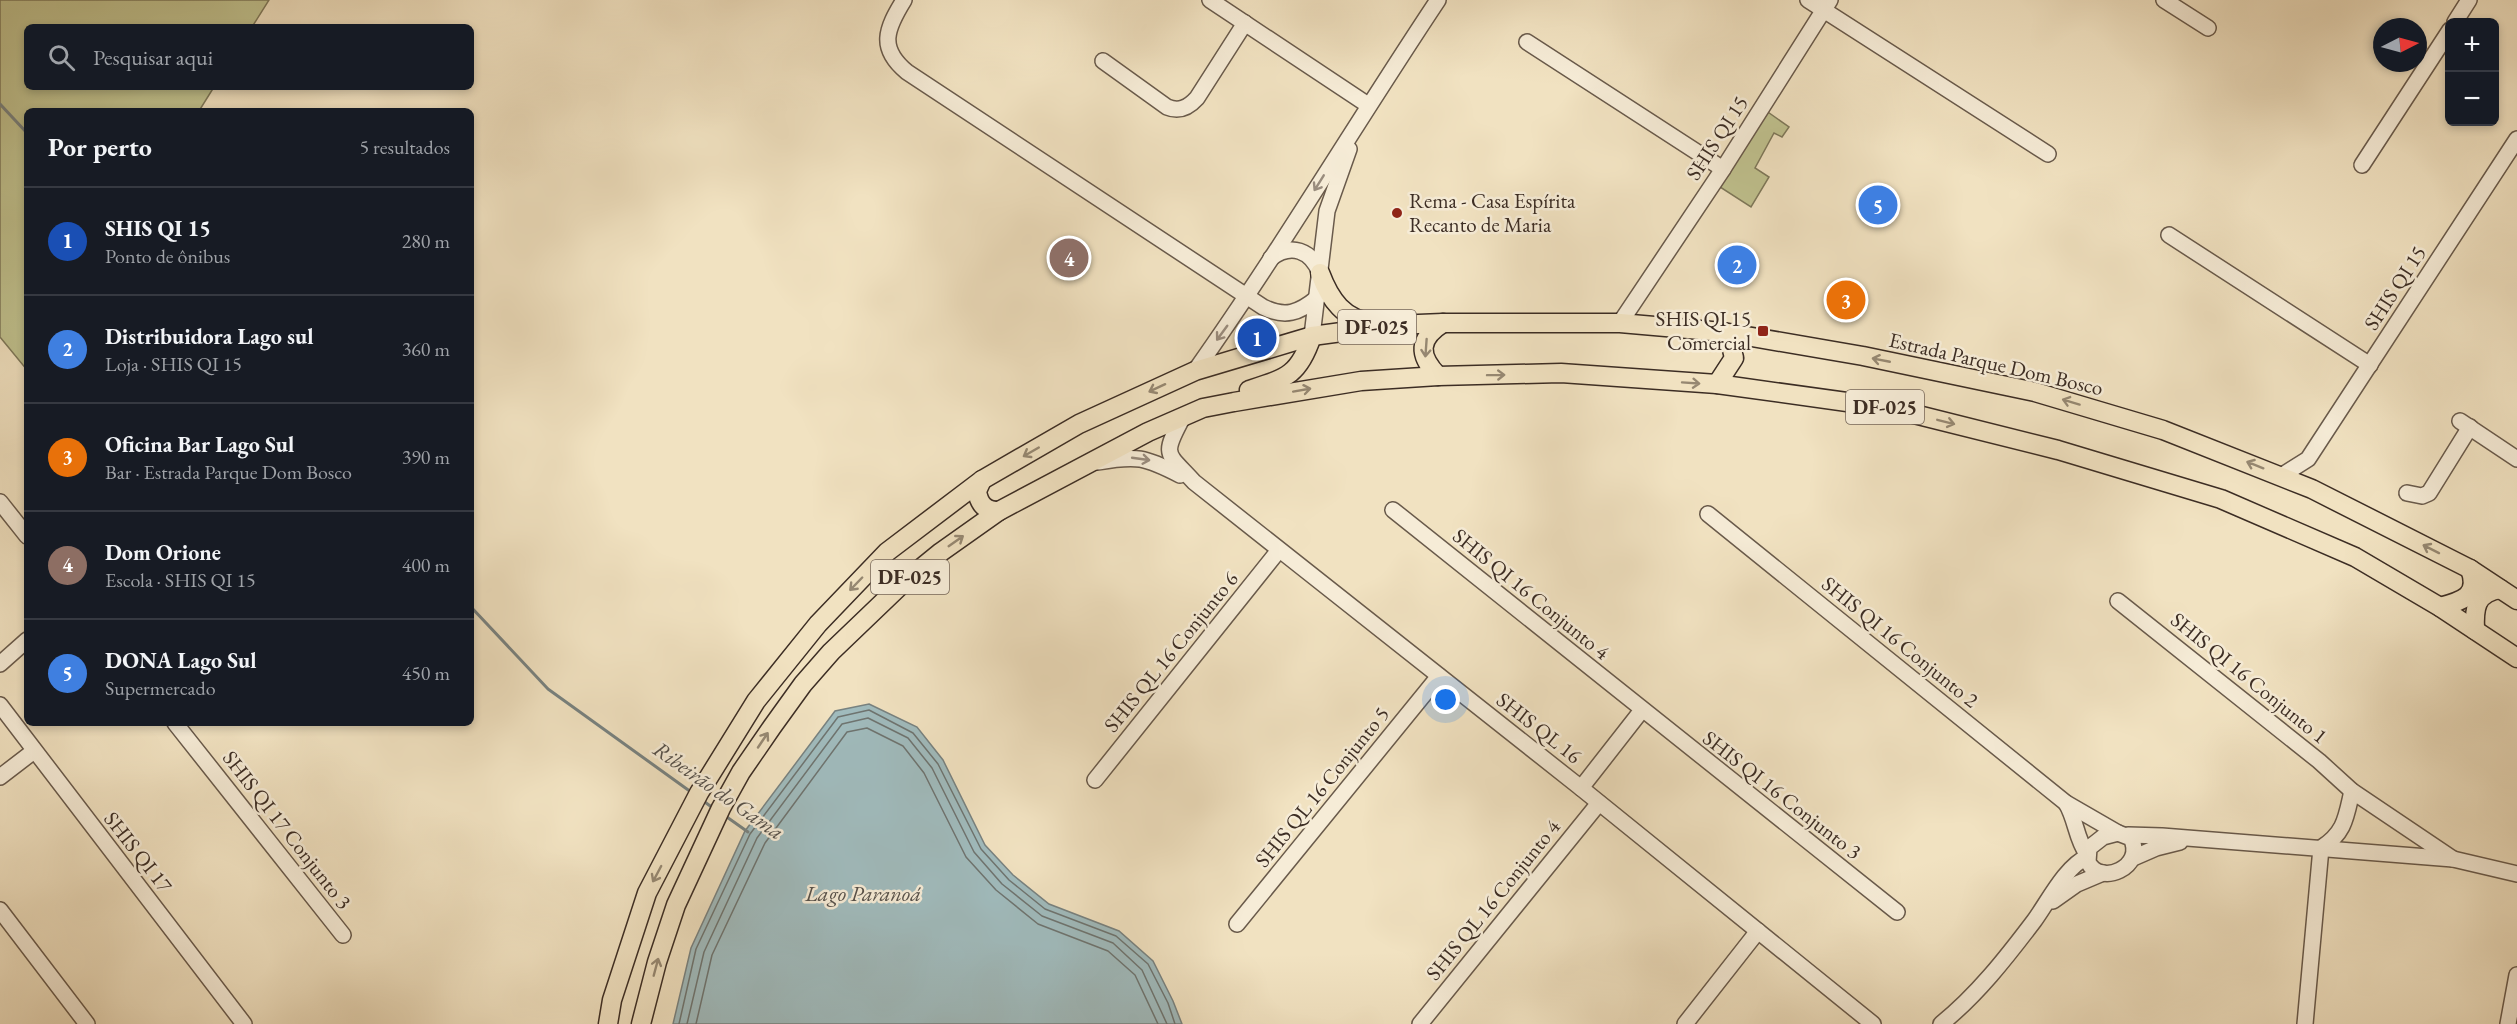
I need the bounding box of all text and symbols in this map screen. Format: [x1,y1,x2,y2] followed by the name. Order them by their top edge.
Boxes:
[2373,18,2427,72] north arrow
[2445,18,2499,126] map controls
[2445,18,2499,72] button: +
[24,24,474,90] search box
[45,41,78,74] icon: search
[93,43,213,72] text: Pesquisar aqui
[2445,72,2499,126] button: −
[1679,90,1755,186] street label: SHIS QI 15
[48,130,152,164] text: Por perto
[359,134,450,160] text: 5 resultados
[1313,174,1325,190] one-way arrow
[1858,182,1898,228] pin: 5
[1409,187,1576,238] place label: Rema - Casa Espírita Recanto de Maria
[1390,206,1404,220] marker: Rema - Casa Espírita Recanto de Maria
[105,214,211,243] text: SHIS QI 15
[62,228,73,254] text: 1
[402,228,450,254] text: 280 m
[1050,236,1088,280] pin: 4
[2357,240,2433,336] street label: SHIS QI 15
[1718,242,1756,288] pin: 2
[105,243,230,269] text: Ponto de ônibus
[1826,278,1866,322] pin: 3
[1656,305,1751,356] place label: SHIS QI 15 Comercial
[1338,310,1416,344] road number: DF-025
[1238,316,1276,360] pin: 1
[105,322,313,351] text: Distribuidora Lago sul
[1756,324,1770,338] marker: SHIS QI 15 Comercial
[1215,325,1228,341] one-way arrow
[1886,326,2106,401] street label: Estrada Parque Dom Bosco
[62,336,73,362] text: 2
[402,336,450,362] text: 360 m
[1420,338,1431,357] one-way arrow
[105,351,242,377] text: Loja · SHIS QI 15
[1871,354,1891,365] one-way arrow
[1486,369,1506,380] one-way arrow
[1680,377,1700,388] one-way arrow
[1149,382,1167,394] one-way arrow
[1292,385,1312,396] one-way arrow
[1846,390,1924,424] road number: DF-025
[2062,396,2081,407] one-way arrow
[1936,417,1955,428] one-way arrow
[105,430,294,459] text: Oficina Bar Lago Sul
[62,444,73,470] text: 3
[402,444,450,470] text: 390 m
[1023,446,1040,458] one-way arrow
[1131,454,1151,465] one-way arrow
[105,459,352,485] text: Bar · Estrada Parque Dom Bosco
[2246,459,2265,470] one-way arrow
[1447,522,1616,667] street label: SHIS QI 16 Conjunto 4
[947,535,963,547] one-way arrow
[105,538,221,567] text: Dom Orione
[2423,543,2440,555] one-way arrow
[62,552,73,578] text: 4
[402,552,450,578] text: 400 m
[871,560,949,594] road number: DF-025
[1097,566,1245,738] street label: SHIS QL 16 Conjunto 6
[105,567,256,593] text: Escola · SHIS QI 15
[1816,570,1984,714] street label: SHIS QI 16 Conjunto 2
[849,577,864,592] one-way arrow
[2165,606,2333,750] street label: SHIS QI 16 Conjunto 1
[105,646,257,675] text: DONA Lago Sul
[62,660,73,686] text: 5
[402,660,450,686] text: 450 m
[105,675,216,701] text: Supermercado
[1431,685,1460,714] your location
[1491,686,1587,770] street label: SHIS QL 16
[1248,701,1396,873] street label: SHIS QL 16 Conjunto 5
[1697,724,1867,866] street label: SHIS QI 16 Conjunto 3
[756,732,769,749] one-way arrow
[648,735,790,846] water label: Ribeirão do Gama
[216,745,358,915] street label: SHIS QI 17 Conjunto 3
[98,806,179,899] street label: SHIS QI 17
[1419,813,1567,986] street label: SHIS QL 16 Conjunto 4
[651,864,662,882] one-way arrow
[804,879,921,908] water label: Lago Paranoá
[650,958,662,977] one-way arrow

